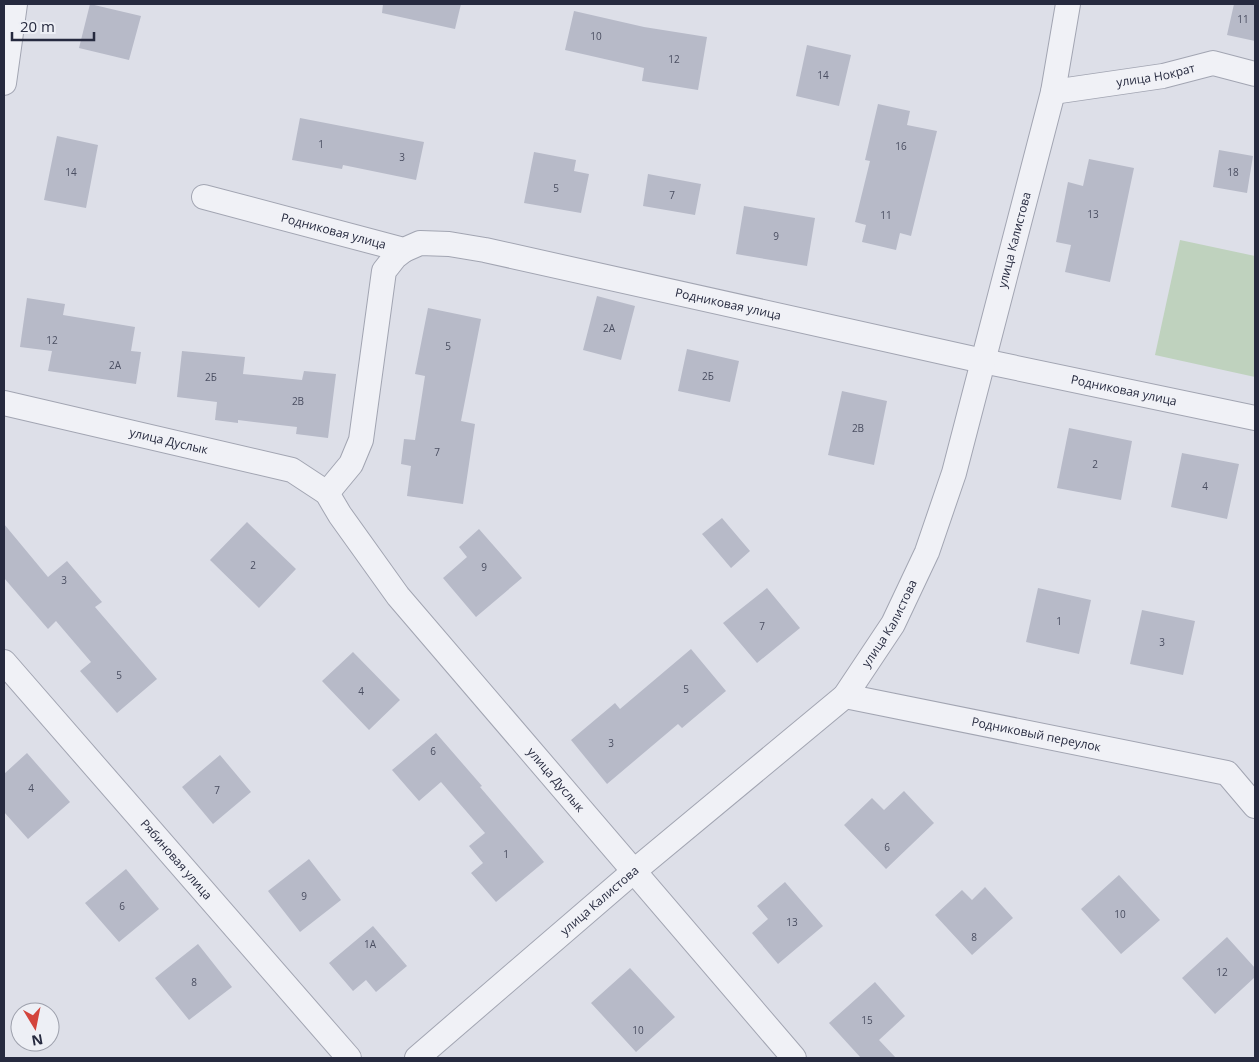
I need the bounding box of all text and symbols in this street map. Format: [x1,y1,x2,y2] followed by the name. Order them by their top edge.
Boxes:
[12,10,95,42] scale bar
[1237,12,1249,26] house number: 11
[20,16,55,36] text: 20 m
[590,29,602,43] house number: 10
[668,52,680,66] house number: 12
[1115,59,1197,91] street label: улица Нократ
[817,68,829,82] house number: 14
[318,137,324,151] house number: 1
[895,139,907,153] house number: 16
[399,150,405,164] house number: 3
[65,165,77,179] house number: 14
[1227,165,1239,179] house number: 18
[553,181,559,195] house number: 5
[669,188,675,202] house number: 7
[993,190,1035,290] street label: улица Калистова
[1087,207,1099,221] house number: 13
[880,208,892,222] house number: 11
[279,209,388,253] street label: Родниковая улица
[773,229,779,243] house number: 9
[674,284,783,324] street label: Родниковая улица
[603,321,616,335] house number: 2А
[46,333,58,347] house number: 12
[445,339,451,353] house number: 5
[109,358,122,372] house number: 2А
[702,369,714,383] house number: 2Б
[205,370,217,384] house number: 2Б
[1069,371,1179,409] street label: Родниковая улица
[292,394,304,408] house number: 2В
[852,421,864,435] house number: 2В
[128,423,210,458] street label: улица Дуслык
[434,445,440,459] house number: 7
[1092,457,1098,471] house number: 2
[1202,479,1208,493] house number: 4
[250,558,256,572] house number: 2
[481,560,487,574] house number: 9
[61,573,67,587] house number: 3
[858,577,921,670] street label: улица Калистова
[1056,614,1062,628] house number: 1
[759,619,765,633] house number: 7
[1159,635,1165,649] house number: 3
[116,668,122,682] house number: 5
[683,682,689,696] house number: 5
[358,684,364,698] house number: 4
[970,713,1103,756] street label: Родниковый переулок
[608,736,614,750] house number: 3
[430,744,436,758] house number: 6
[524,744,589,816] street label: улица Дуслык
[28,781,34,795] house number: 4
[214,783,220,797] house number: 7
[137,815,216,903] street label: Рябиновая улица
[884,840,890,854] house number: 6
[503,847,509,861] house number: 1
[556,862,642,939] street label: улица Калистова
[301,889,307,903] house number: 9
[119,899,125,913] house number: 6
[1114,907,1126,921] house number: 10
[786,915,798,929] house number: 13
[971,930,977,944] house number: 8
[364,937,377,951] house number: 1А
[1216,965,1228,979] house number: 12
[191,975,197,989] house number: 8
[10,1002,60,1052] north arrow
[861,1013,873,1027] house number: 15
[632,1023,644,1037] house number: 10
[30,1030,45,1051] text: N

